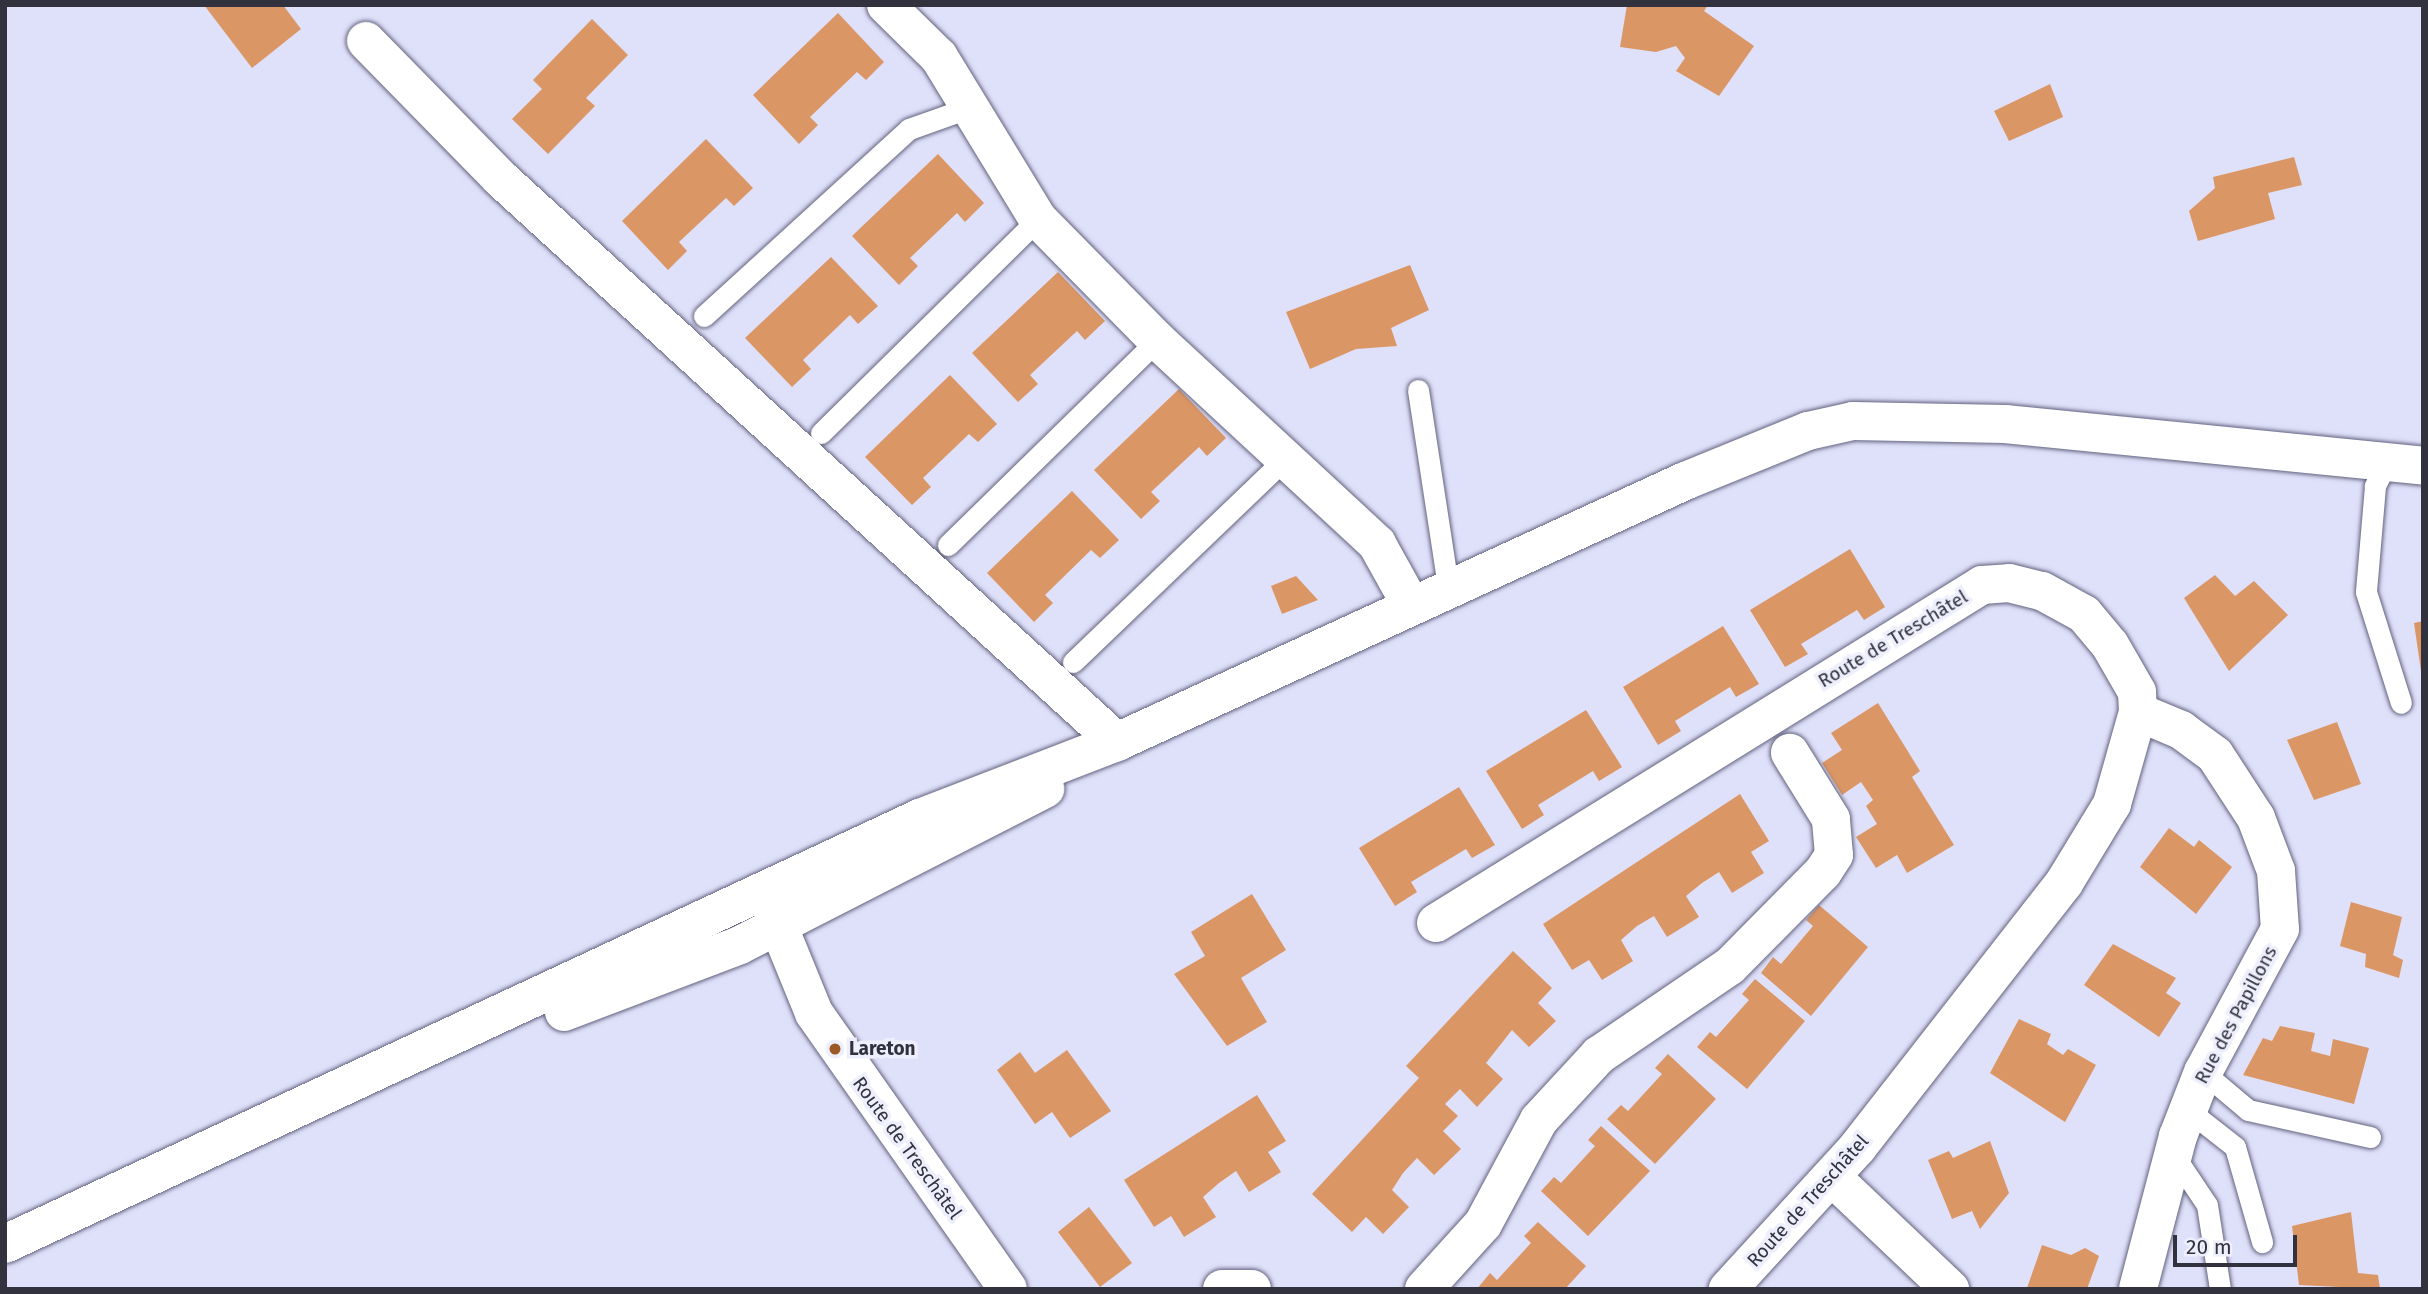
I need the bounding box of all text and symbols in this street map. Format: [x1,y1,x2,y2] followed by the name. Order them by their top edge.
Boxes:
[1814,585,1972,693] street label: Route de Treschâtel
[2190,942,2282,1088] street label: Rue des Papillons
[849,1038,916,1060] place label: Lareton
[827,1041,843,1057] marker: Lareton
[848,1072,966,1224] street label: Route de Treschâtel
[1743,1130,1873,1272] street label: Route de Treschâtel
[2176,1220,2300,1264] scale bar
[2186,1234,2232,1260] text: 20 m

